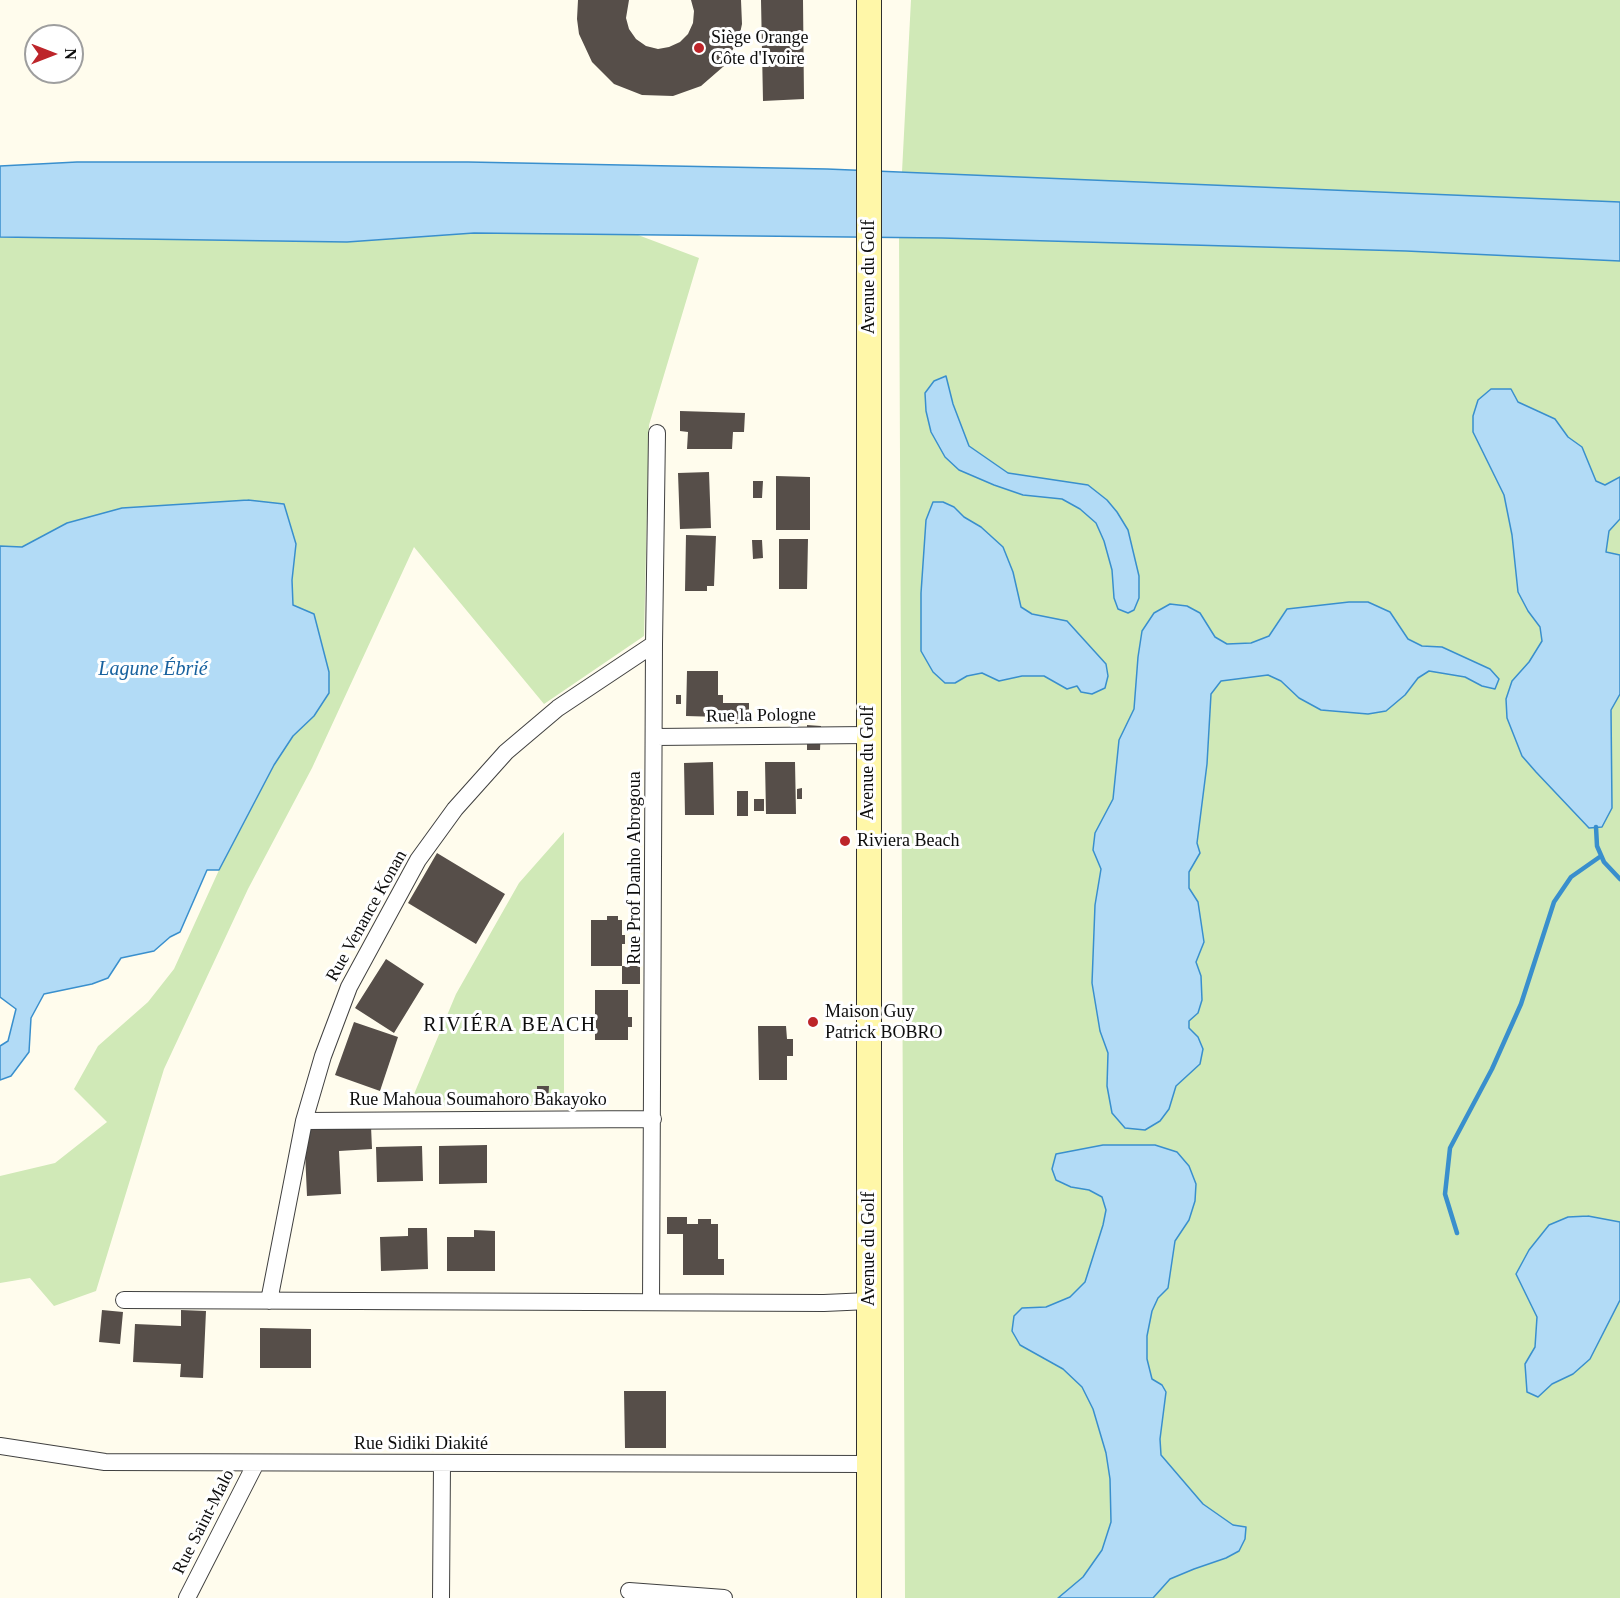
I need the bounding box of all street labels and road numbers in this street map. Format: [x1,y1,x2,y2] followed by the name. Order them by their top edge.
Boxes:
[858,220,880,334] street label: Avenue du Golf
[706,704,816,728] street label: Rue la Pologne
[857,706,879,820] street label: Avenue du Golf
[624,771,646,965] street label: Rue Prof Danho Abrogoua
[322,847,412,985] street label: Rue Venance Konan
[349,1089,607,1111] street label: Rue Mahoua Soumahoro Bakayoko
[858,1192,880,1306] street label: Avenue du Golf
[354,1433,488,1455] street label: Rue Sidiki Diakité
[168,1466,240,1578] street label: Rue Saint-Malo

